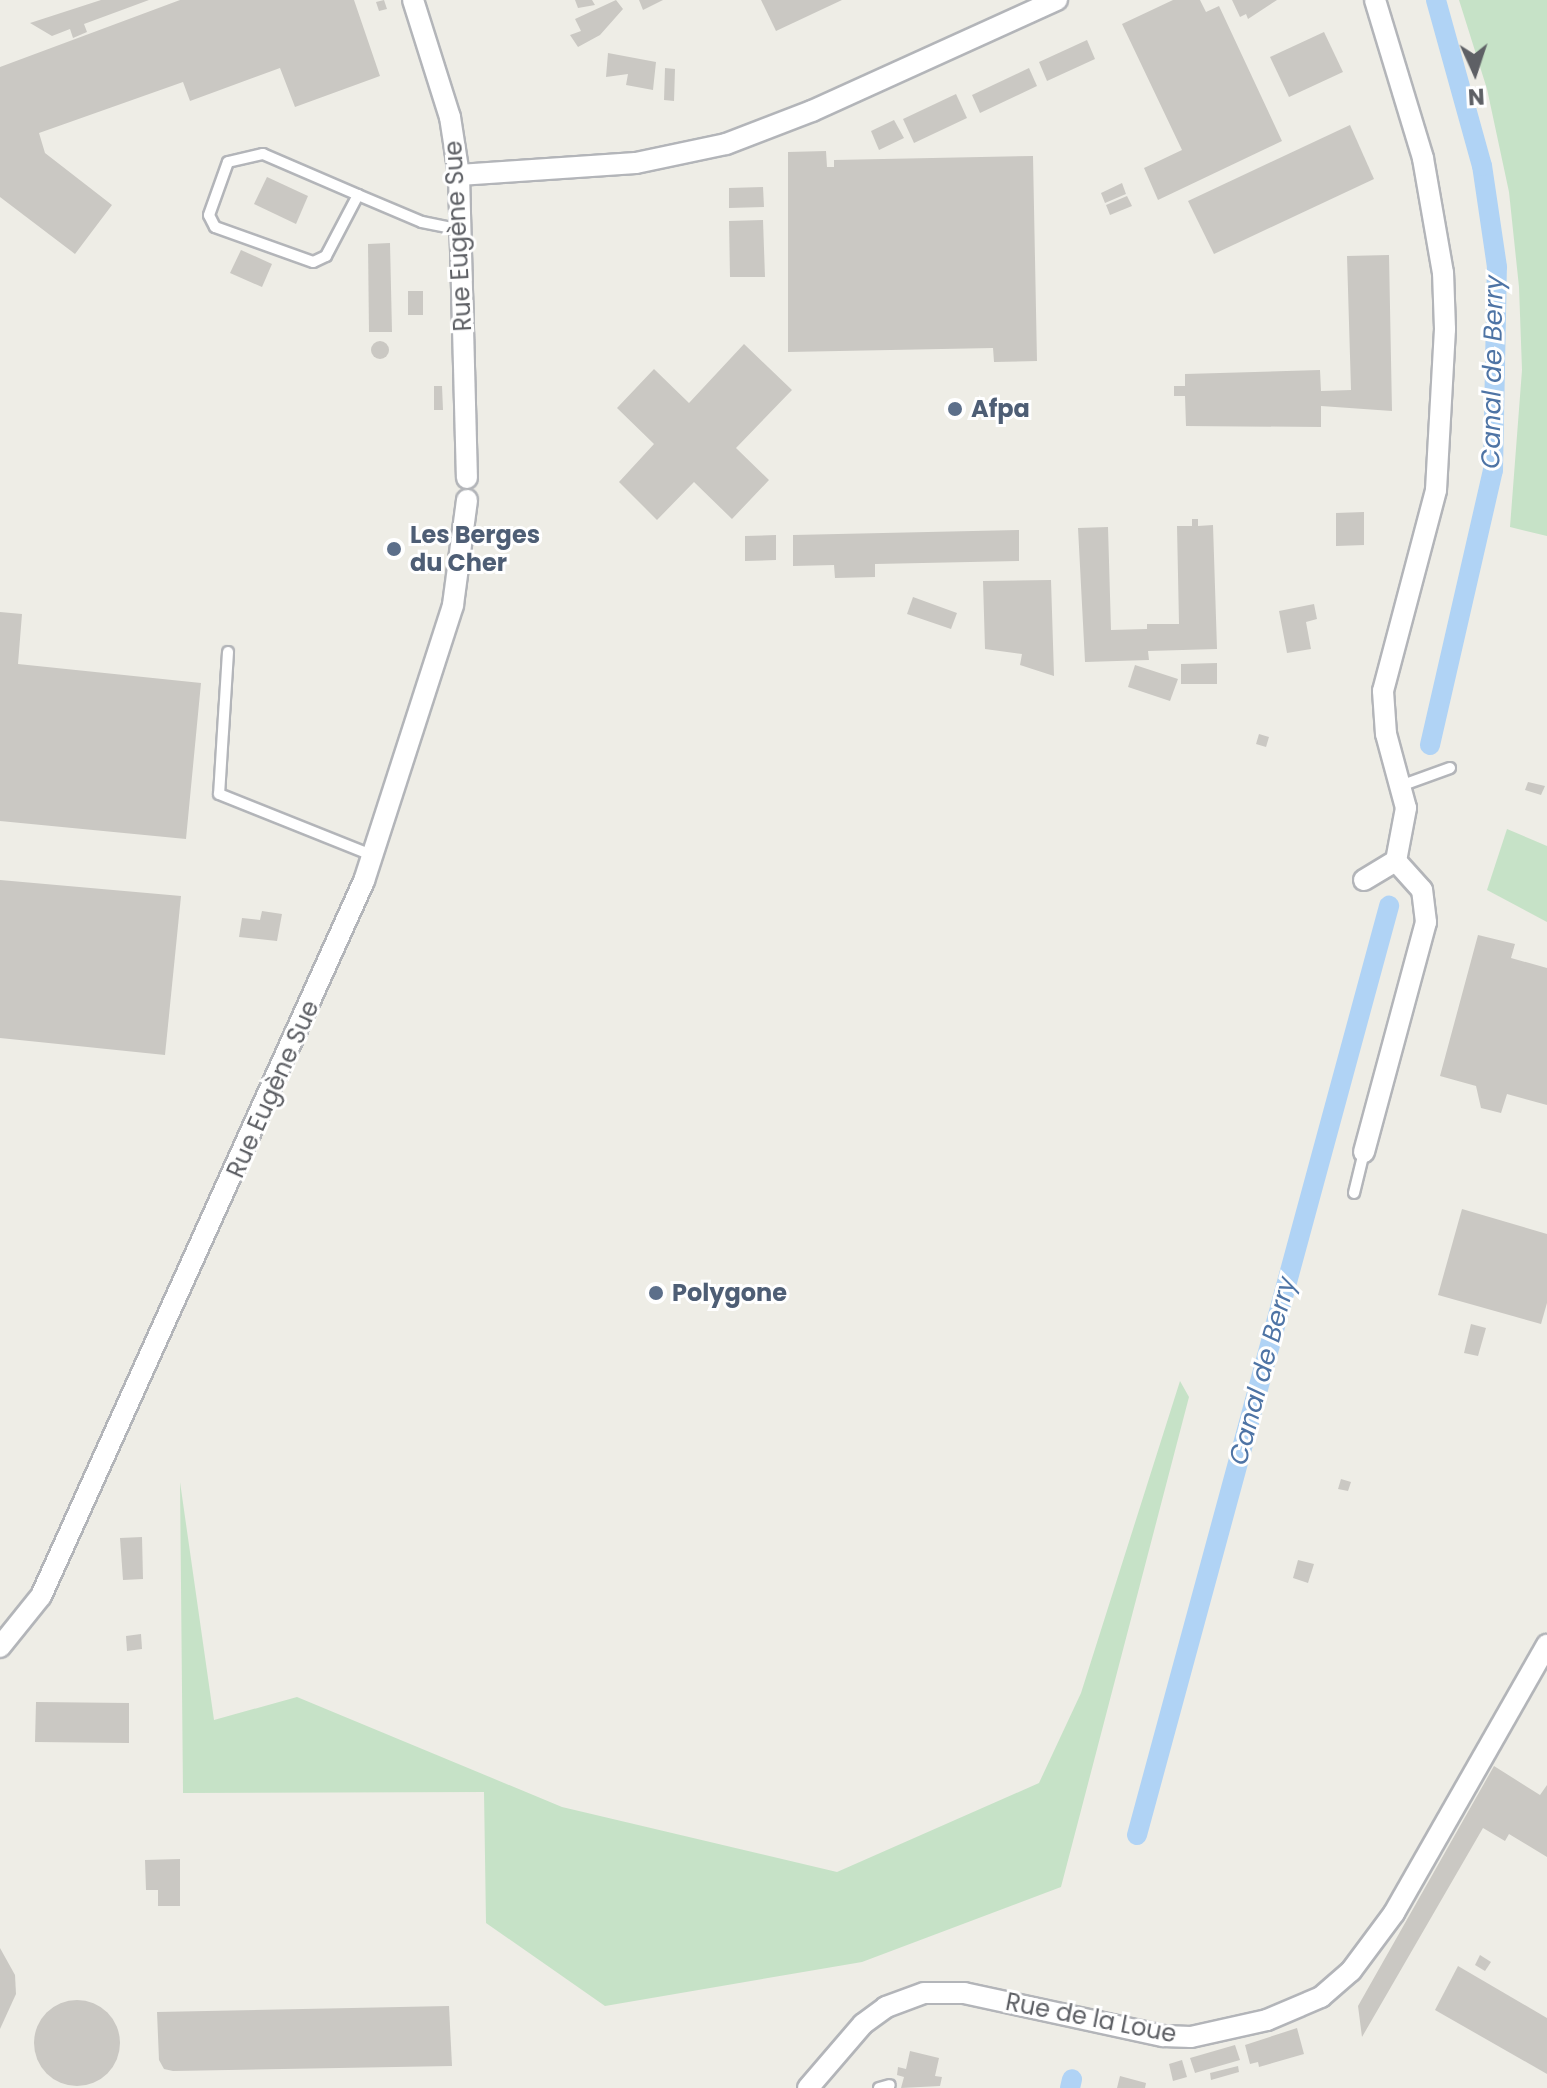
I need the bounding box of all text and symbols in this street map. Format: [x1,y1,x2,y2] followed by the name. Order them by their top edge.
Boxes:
[1435,32,1515,112] north arrow
[1467,81,1485,112] text: N
[439,140,477,332] street label: Rue Eugène Sue
[1476,275,1510,469] water label: Canal de Berry
[971,395,1030,423] place label: Afpa
[946,400,964,418] marker: Afpa
[410,521,540,577] place label: Les Berges du Cher
[385,540,403,558] marker: Les Berges du Cher
[221,996,325,1182] street label: Rue Eugène Sue
[1223,1273,1303,1469] water label: Canal de Berry
[672,1279,787,1307] place label: Polygone
[647,1284,665,1302] marker: Polygone
[1003,1987,1179,2049] street label: Rue de la Loue

